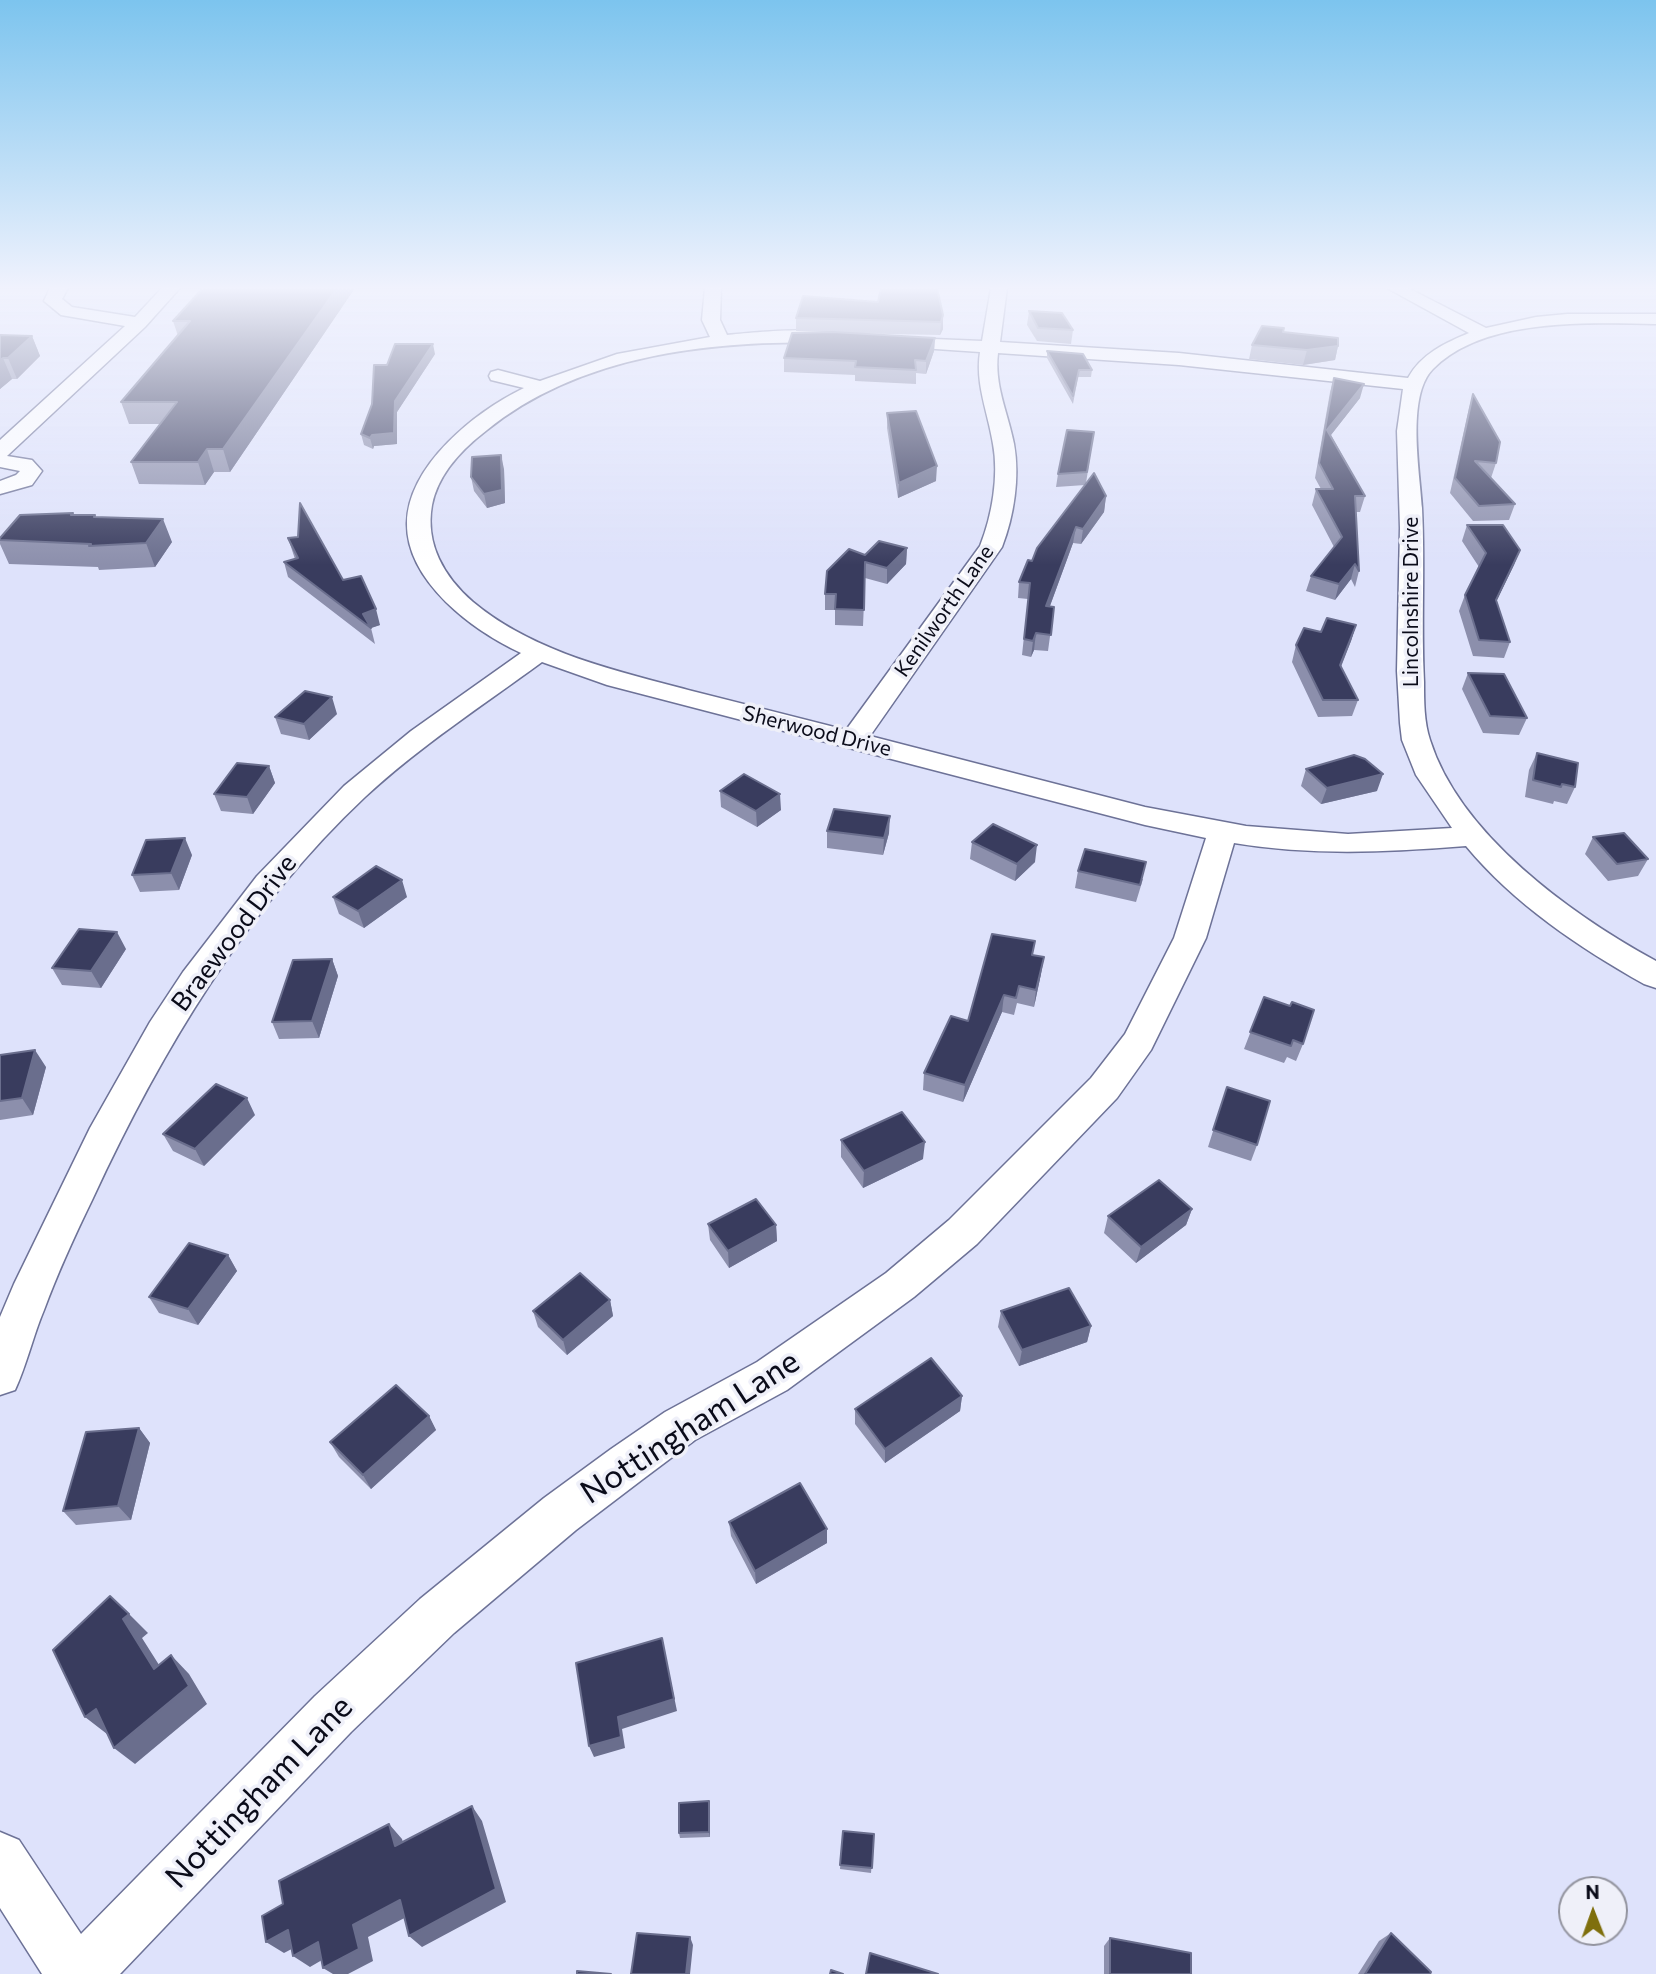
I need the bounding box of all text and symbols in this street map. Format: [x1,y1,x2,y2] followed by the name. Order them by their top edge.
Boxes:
[1398,517,1424,687] street label: Lincolnshire Drive
[889,540,999,682] street label: Kenilworth Lane
[740,700,894,762] street label: Sherwood Drive
[165,848,303,1018] street label: Braewood Drive
[574,1342,806,1512] street label: Nottingham Lane
[157,1688,361,1896] street label: Nottingham Lane
[1558,1876,1628,1946] north arrow
[1585,1880,1600,1903] text: N

